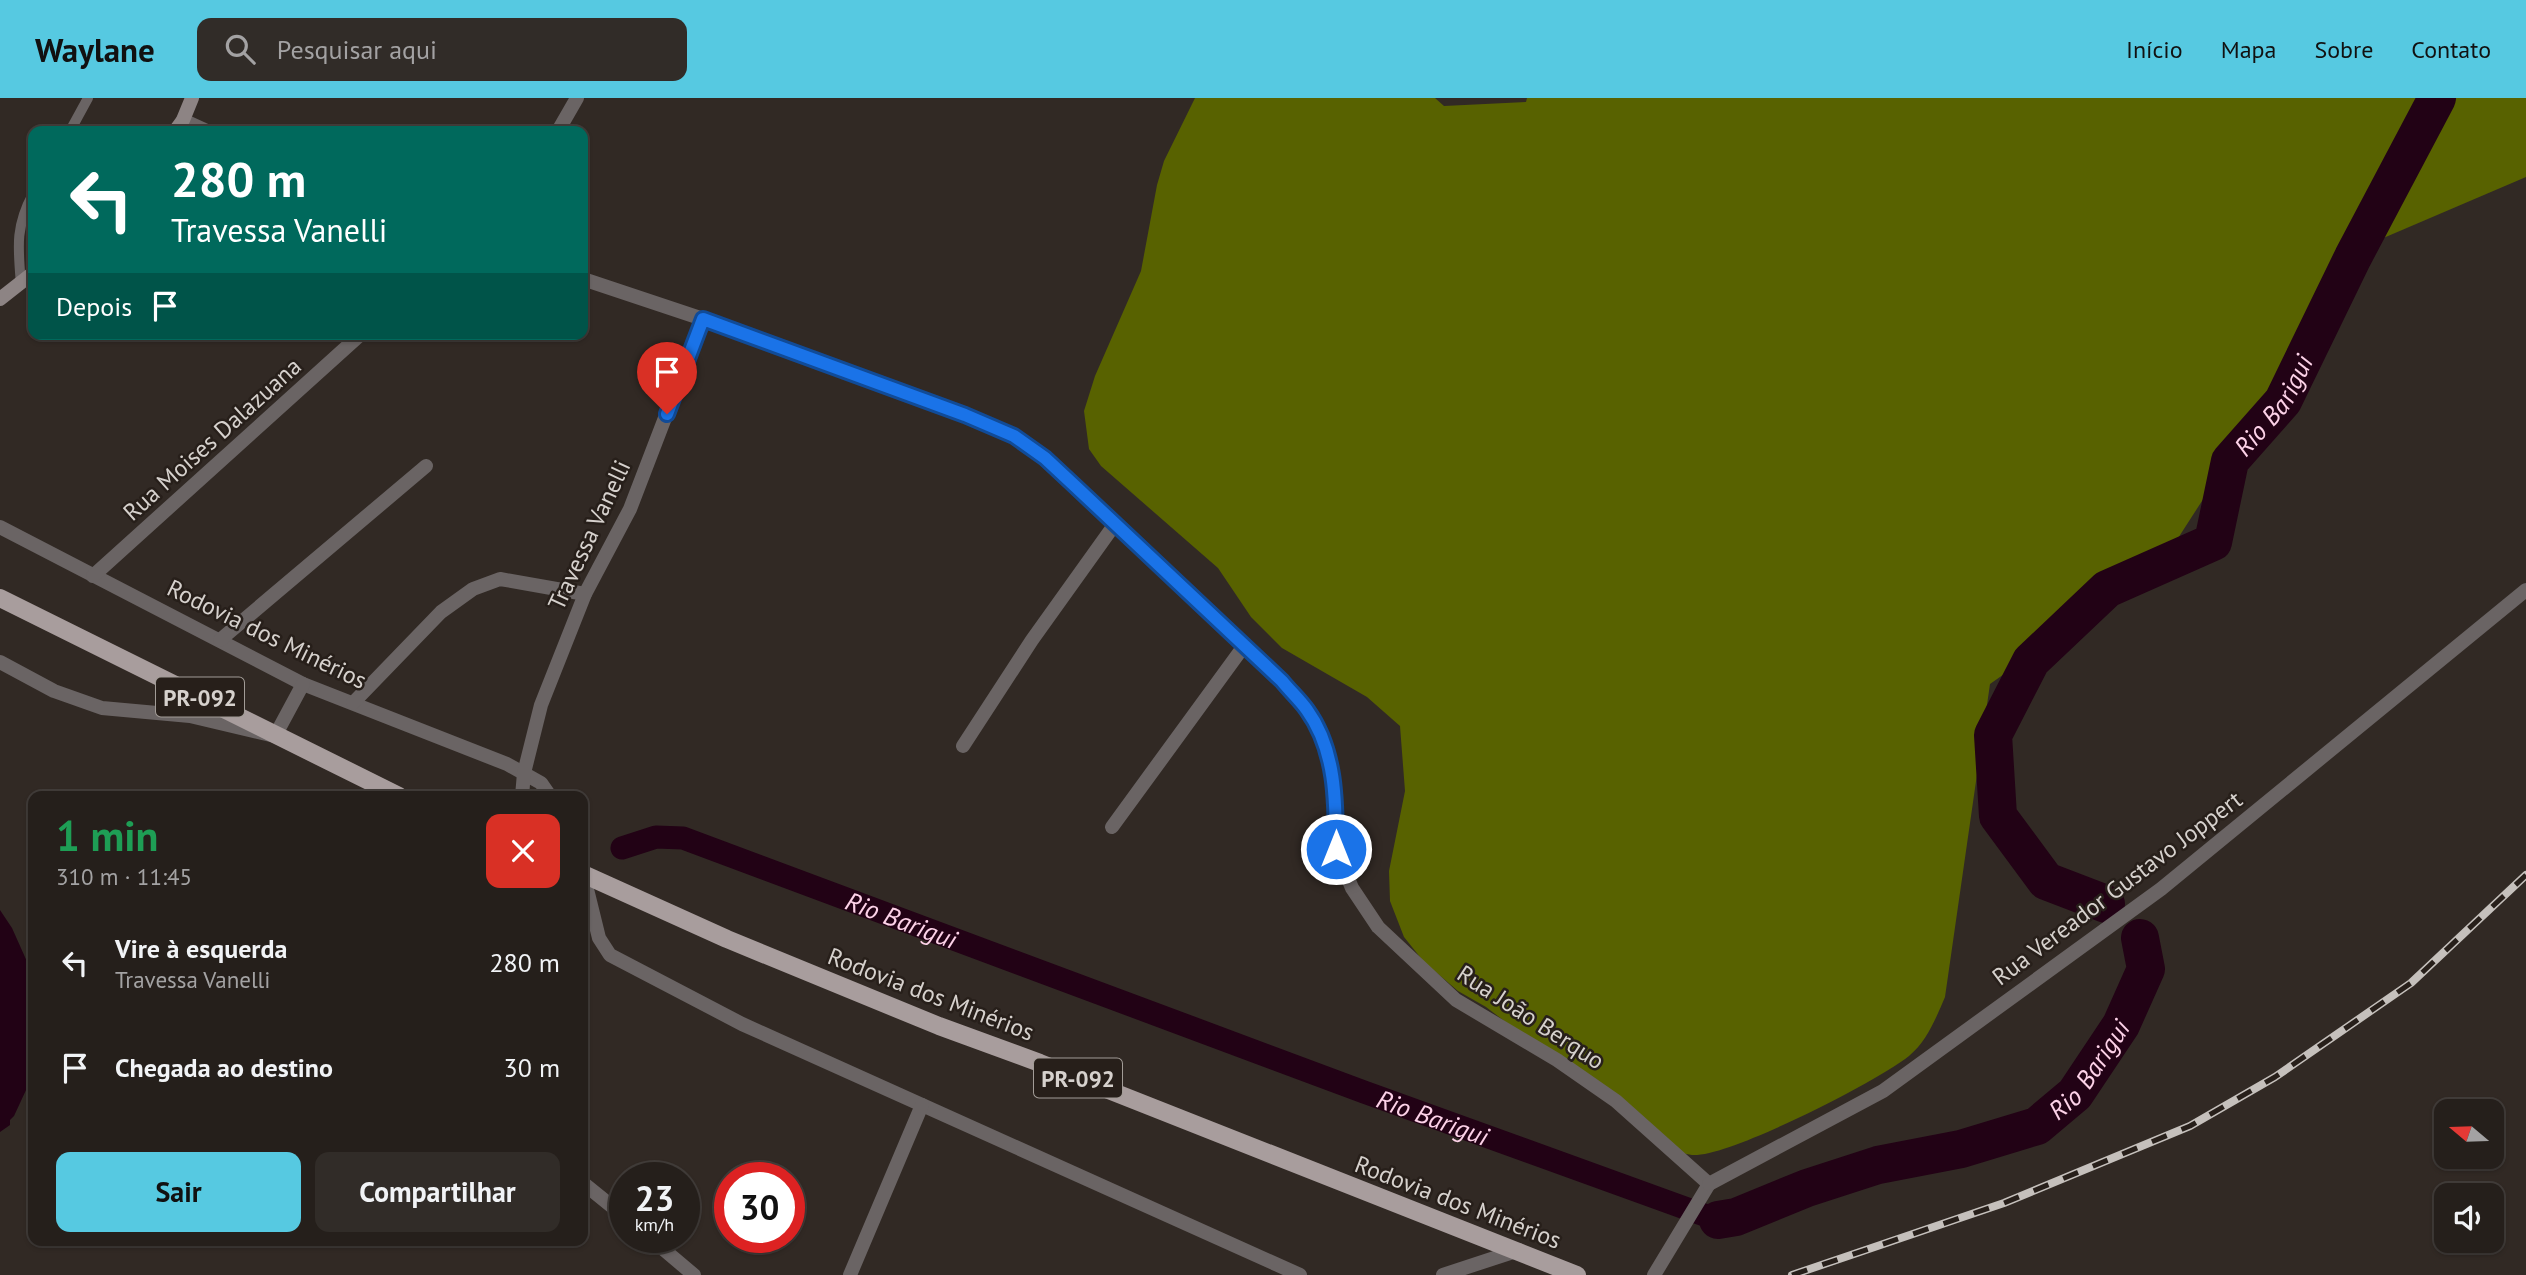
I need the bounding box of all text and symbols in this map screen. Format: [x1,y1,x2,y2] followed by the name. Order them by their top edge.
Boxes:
[197,18,687,81] search box
[35,28,155,71] text: Waylane
[221,30,259,68] icon: search
[277,33,437,66] text: Pesquisar aqui
[2126,34,2183,65] text: Início
[2221,34,2276,65] text: Mapa
[2314,34,2373,65] text: Sobre
[2411,34,2491,65] text: Contato
[171,147,306,211] text: 280 m
[56,154,147,245] icon: left
[171,209,387,251] text: Travessa Vanelli
[146,287,184,325] icon: arrive
[56,290,132,323] text: Depois
[637,342,697,414] pin
[2226,348,2320,462] water label: Rio Barigui
[116,351,308,527] street label: Rua Moises Dalazuana
[648,353,686,391] icon: arrive
[541,455,637,615] street label: Travessa Vanelli
[162,572,372,696] street label: Rodovia dos Minérios
[156,678,244,716] road number: PR-092
[1986,784,2248,992] street label: Rua Vereador Gustavo Joppert
[56,808,158,863] text: 1 min
[1299,812,1373,886] position arrow
[486,814,560,888] button: close
[56,862,192,891] text: 310 m · 11:45
[841,884,963,956] water label: Rio Barigui
[115,932,287,965] text: Vire à esquerda
[824,940,1038,1048] street label: Rodovia dos Minérios
[56,944,94,982] icon: left
[489,946,560,979] text: 280 m
[1452,958,1610,1076] street label: Rua João Berquo
[115,965,271,994] text: Travessa Vanelli
[2041,1012,2137,1126] water label: Rio Barigui
[56,1049,94,1087] icon: arrive
[115,1051,333,1084] text: Chegada ao destino
[504,1051,560,1084] text: 30 m
[1034,1058,1122,1098] road number: PR-092
[1373,1082,1495,1153] water label: Rio Barigui
[2434,1099,2504,1169] north arrow
[2434,1099,2504,1253] map controls
[1351,1148,1565,1256] street label: Rodovia dos Minérios
[56,1152,301,1232] button: Sair
[315,1152,560,1232] button: Compartilhar
[714,1162,805,1253] speed limit sign: 30
[635,1175,674,1221] text: 23
[2434,1183,2504,1253] button: sound
[635,1213,674,1236] text: km/h

